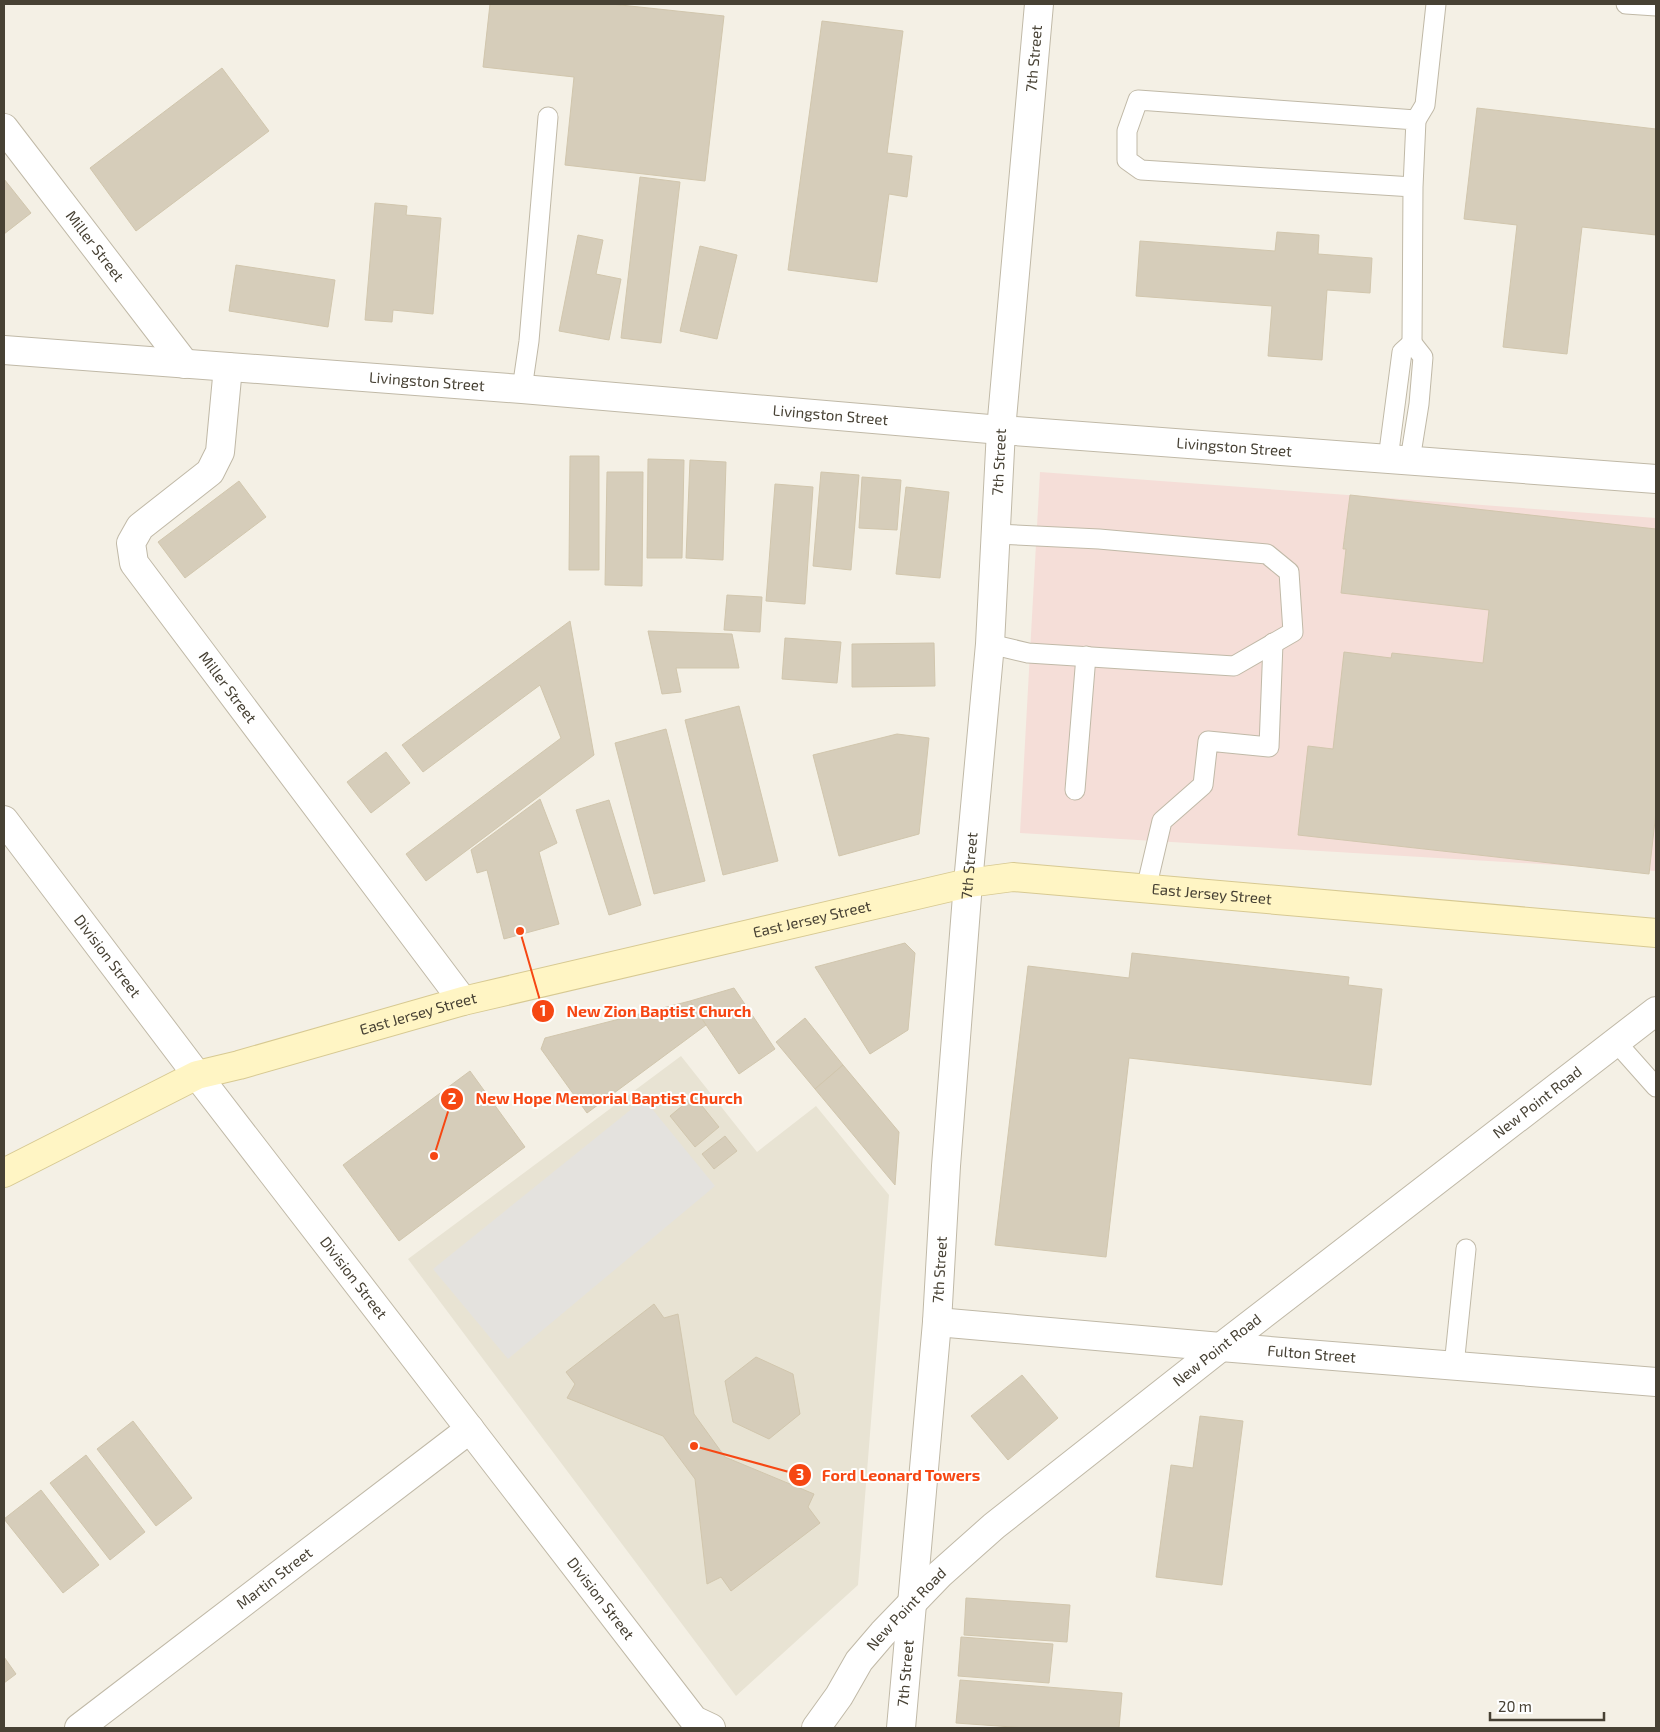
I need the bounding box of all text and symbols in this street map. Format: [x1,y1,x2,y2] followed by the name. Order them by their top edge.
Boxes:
[1021,24,1045,93] street label: 7th Street
[63,207,129,285] street label: Miller Street
[368,368,486,394] street label: Livingston Street
[772,400,889,428] street label: Livingston Street
[988,428,1009,496] street label: 7th Street
[1176,433,1293,460] street label: Livingston Street
[196,648,261,726] street label: Miller Street
[957,831,981,900] street label: 7th Street
[1151,879,1273,908] street label: East Jersey Street
[751,896,873,941] street label: East Jersey Street
[71,911,145,1001] street label: Division Street
[357,988,478,1038] street label: East Jersey Street
[531,996,761,1027] callout: New Zion Baptist Church
[540,1001,546,1019] text: 1
[566,1001,752,1020] text: New Zion Baptist Church
[1489,1062,1585,1142] street label: New Point Road
[440,1083,752,1114] callout: New Hope Memorial Baptist Church
[475,1088,743,1107] text: New Hope Memorial Baptist Church
[448,1089,457,1107] text: 2
[317,1233,392,1322] street label: Division Street
[928,1235,950,1304] street label: 7th Street
[1169,1309,1264,1390] street label: New Point Road
[1267,1341,1357,1366] street label: Fulton Street
[787,1459,991,1490] callout: Ford Leonard Towers
[796,1465,804,1483] text: 3
[822,1465,980,1484] text: Ford Leonard Towers
[232,1543,316,1612] street label: Martin Street
[564,1553,639,1643] street label: Division Street
[862,1563,949,1654] street label: New Point Road
[893,1639,917,1707] street label: 7th Street
[1490,1690,1604,1722] scale bar
[1498,1697,1532,1715] text: 20 m

